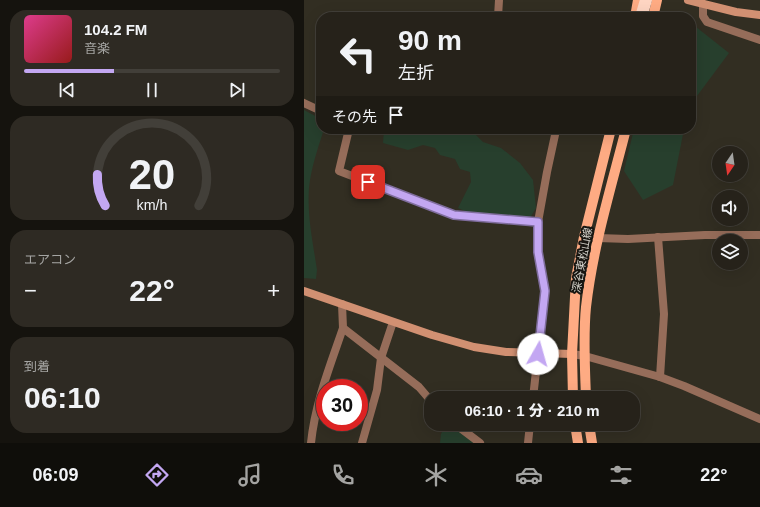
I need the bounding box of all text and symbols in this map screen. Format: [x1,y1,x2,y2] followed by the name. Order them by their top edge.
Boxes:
[84,21,147,38] text: 104.2 FM
[398,25,462,56] text: 90 m
[332,28,384,80] icon: left
[84,41,110,56] text: 音楽
[398,63,434,83] text: 左折
[56,79,78,101] icon: previous
[141,79,163,101] icon: pause
[226,79,248,101] icon: next
[385,104,407,126] icon: arrive
[332,108,377,125] text: その先
[712,146,748,182] north arrow
[712,146,748,270] map controls
[129,151,175,198] text: 20
[351,165,385,199] pin
[357,171,379,193] icon: arrive
[712,190,748,226] button: sound
[137,197,168,213] text: km/h
[570,226,594,294] street label: 深谷東松山線
[712,234,748,270] button: layers
[24,252,76,267] text: エアコン
[129,274,175,307] text: 22°
[24,278,37,303] text: −
[267,278,280,303] text: +
[517,333,559,375] position arrow
[24,359,50,374] text: 到着
[316,379,368,431] speed limit sign: 30
[24,381,101,414] text: 06:10
[464,402,600,419] text: 06:10 · 1 分 · 210 m
[143,461,171,489] icon: directions
[236,461,264,489] icon: music
[329,461,357,489] icon: phone
[422,461,450,489] icon: climate
[515,461,543,489] icon: car
[607,461,635,489] icon: filters
[32,465,78,485] text: 06:09
[700,465,727,485] text: 22°

